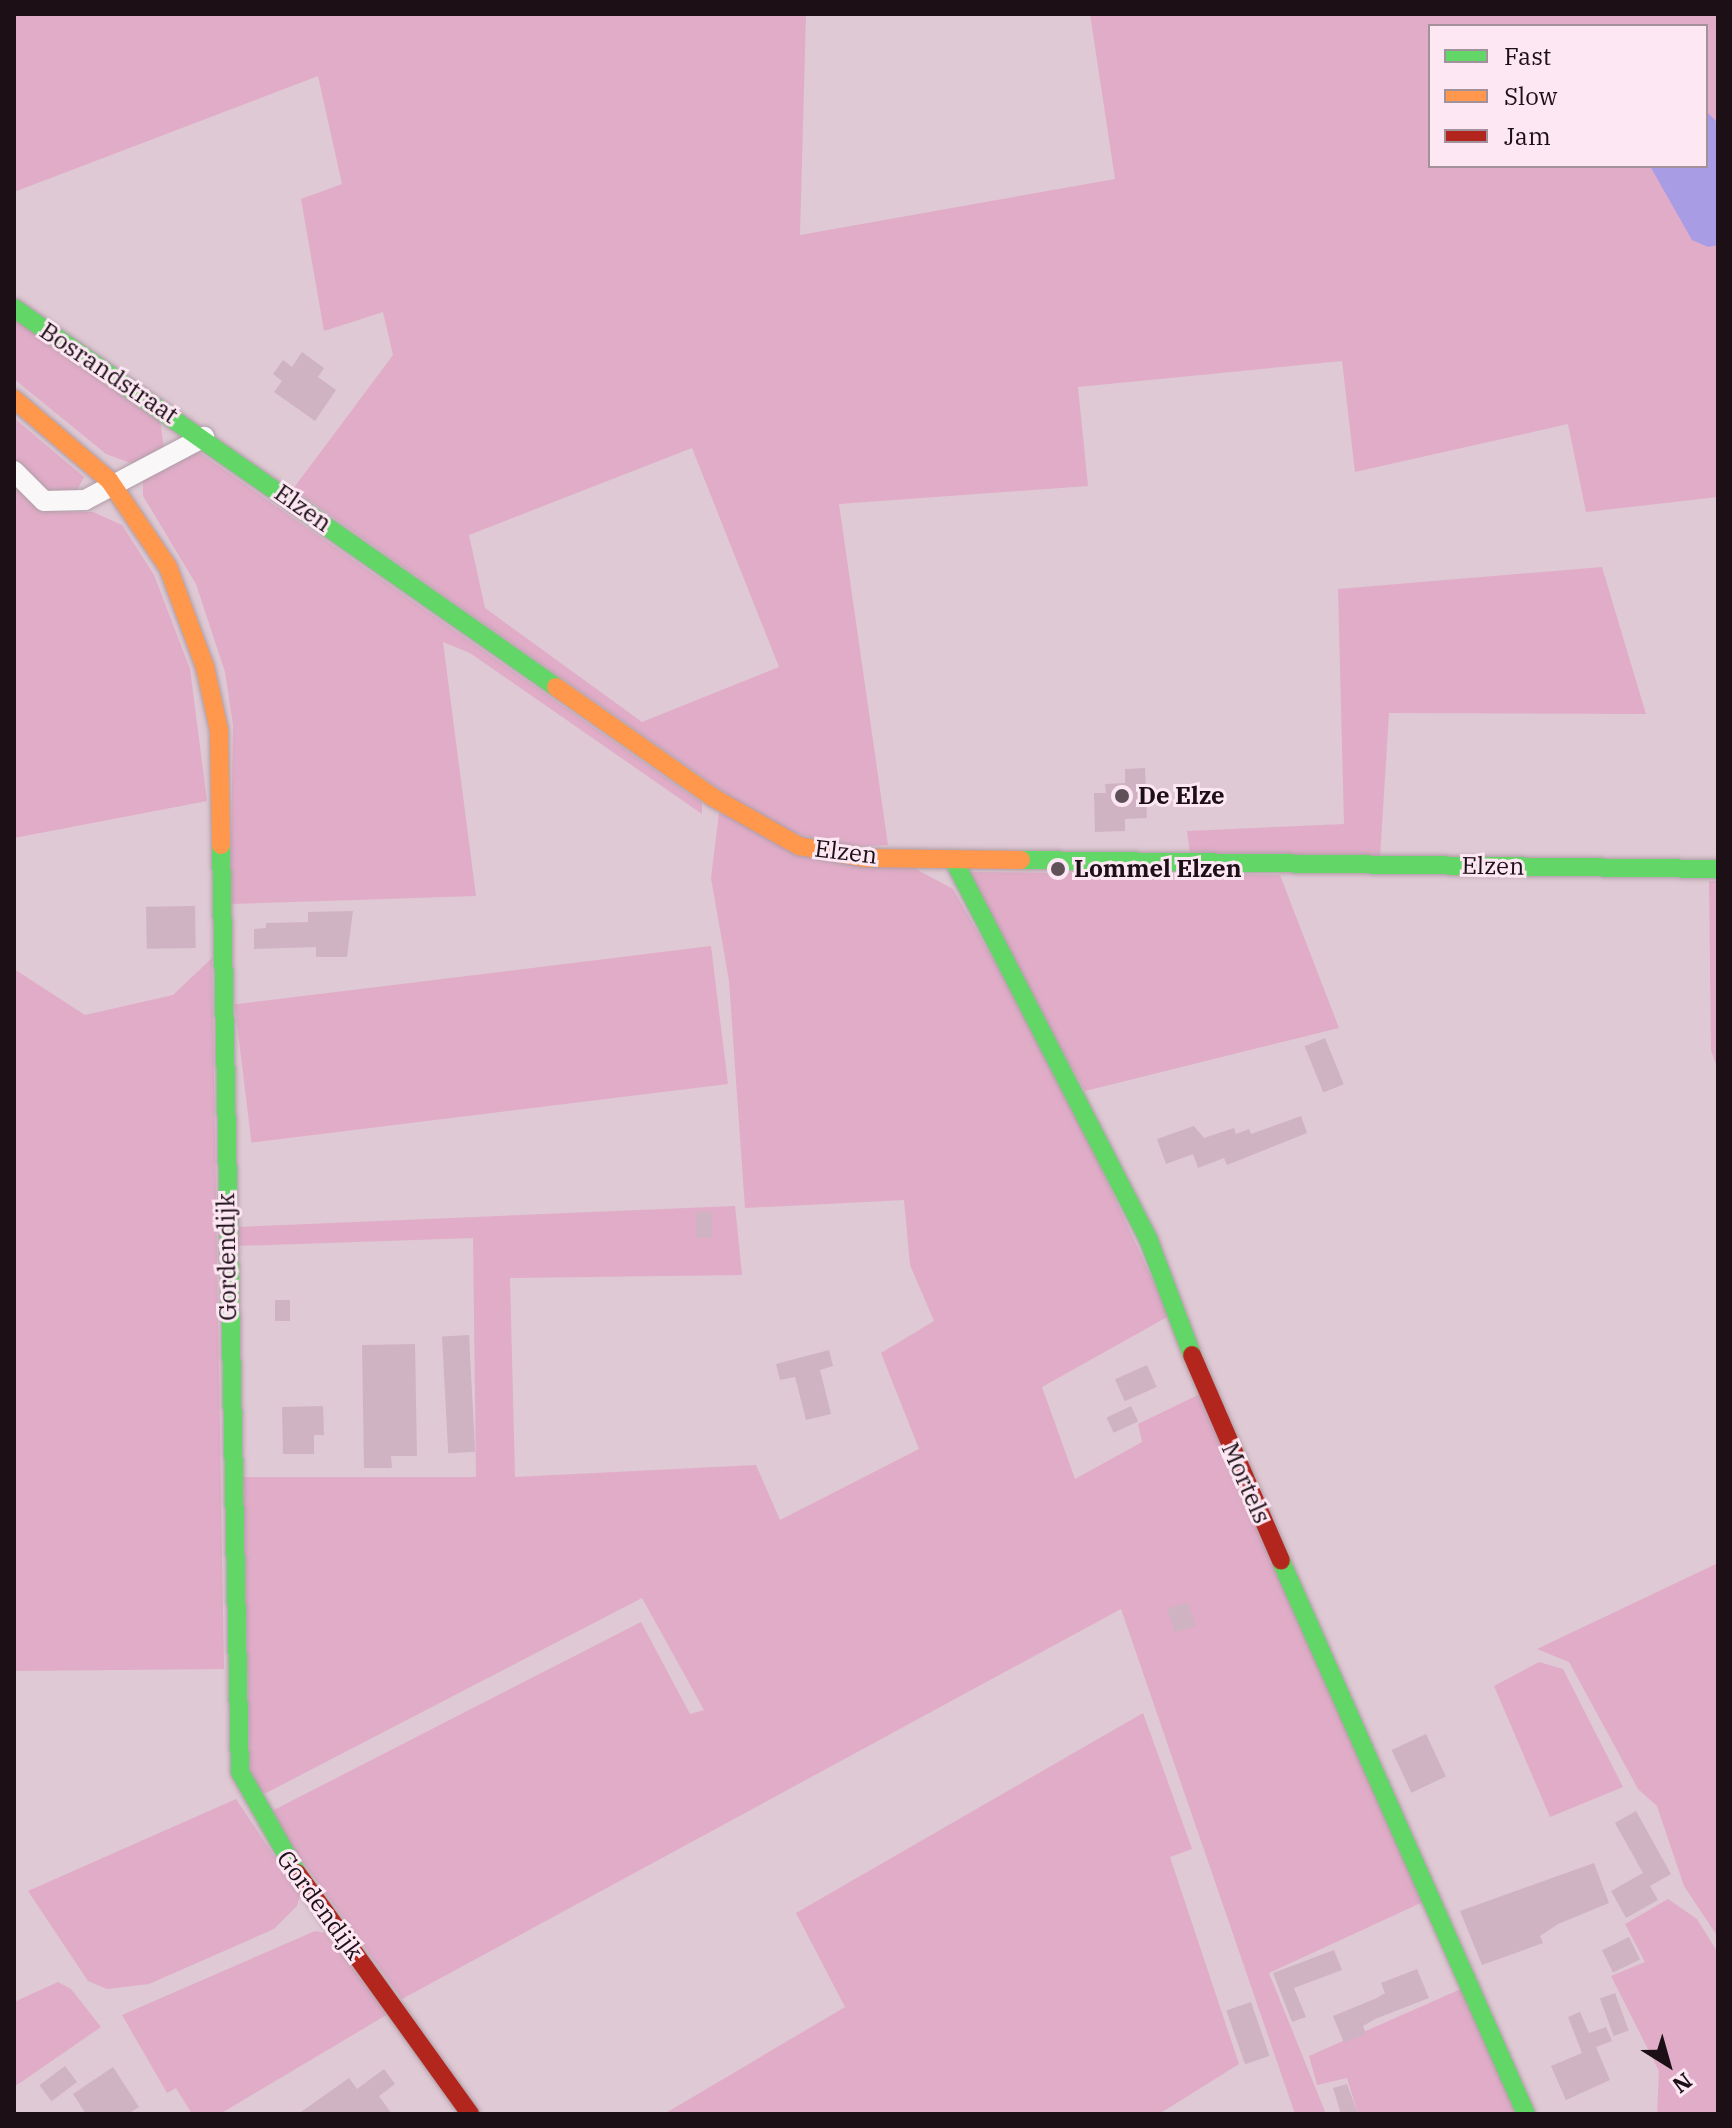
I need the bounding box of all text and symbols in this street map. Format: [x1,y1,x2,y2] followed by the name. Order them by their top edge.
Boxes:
[1428,24,1708,168] legend
[1504,40,1551,72] text: Fast
[1504,80,1557,112] text: Slow
[1504,120,1551,152] text: Jam
[35,316,183,430] street label: Bosrandstraat
[269,478,337,538] street label: Elzen
[1138,782,1224,810] place label: De Elze
[1113,787,1131,805] marker: De Elze
[813,834,879,870] street label: Elzen
[1461,851,1525,881] street label: Elzen
[1074,855,1242,883] place label: Lommel Elzen
[1049,860,1067,878] marker: Lommel Elzen
[211,1193,243,1321] street label: Gordendijk
[1215,1438,1277,1528] street label: Mortels
[271,1845,369,1965] street label: Gordendijk
[1628,2024,1708,2104] north arrow
[1667,2067,1698,2100] text: N

